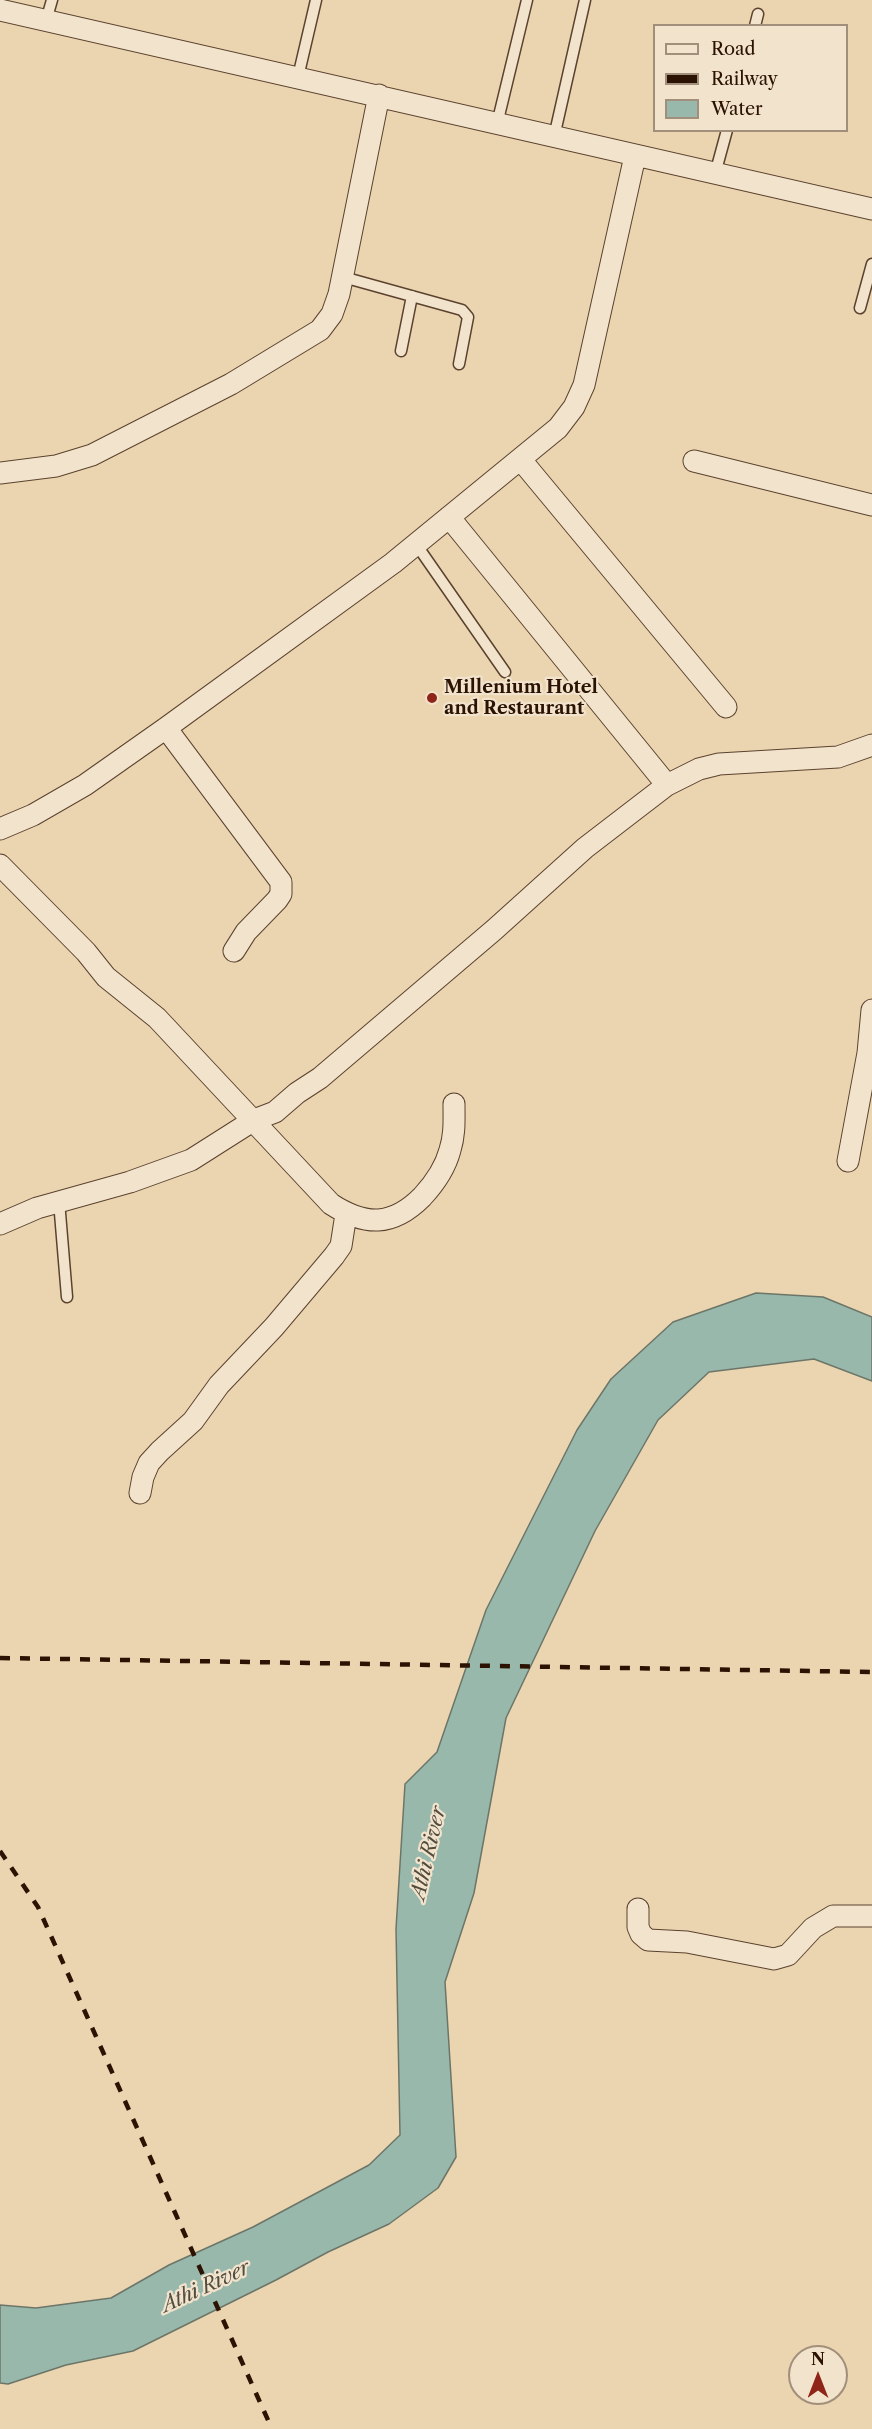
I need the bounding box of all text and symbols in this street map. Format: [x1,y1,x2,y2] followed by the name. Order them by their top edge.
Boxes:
[653,24,848,132] legend
[711,38,756,60] text: Road
[711,68,778,90] text: Railway
[711,98,763,120] text: Water
[444,677,598,720] place label: Millenium Hotel and Restaurant
[425,691,439,705] marker: Millenium Hotel and Restaurant
[407,1804,451,1902] water label: Athi River
[158,2256,254,2318] water label: Athi River
[788,2345,848,2405] north arrow
[811,2349,825,2369] text: N

